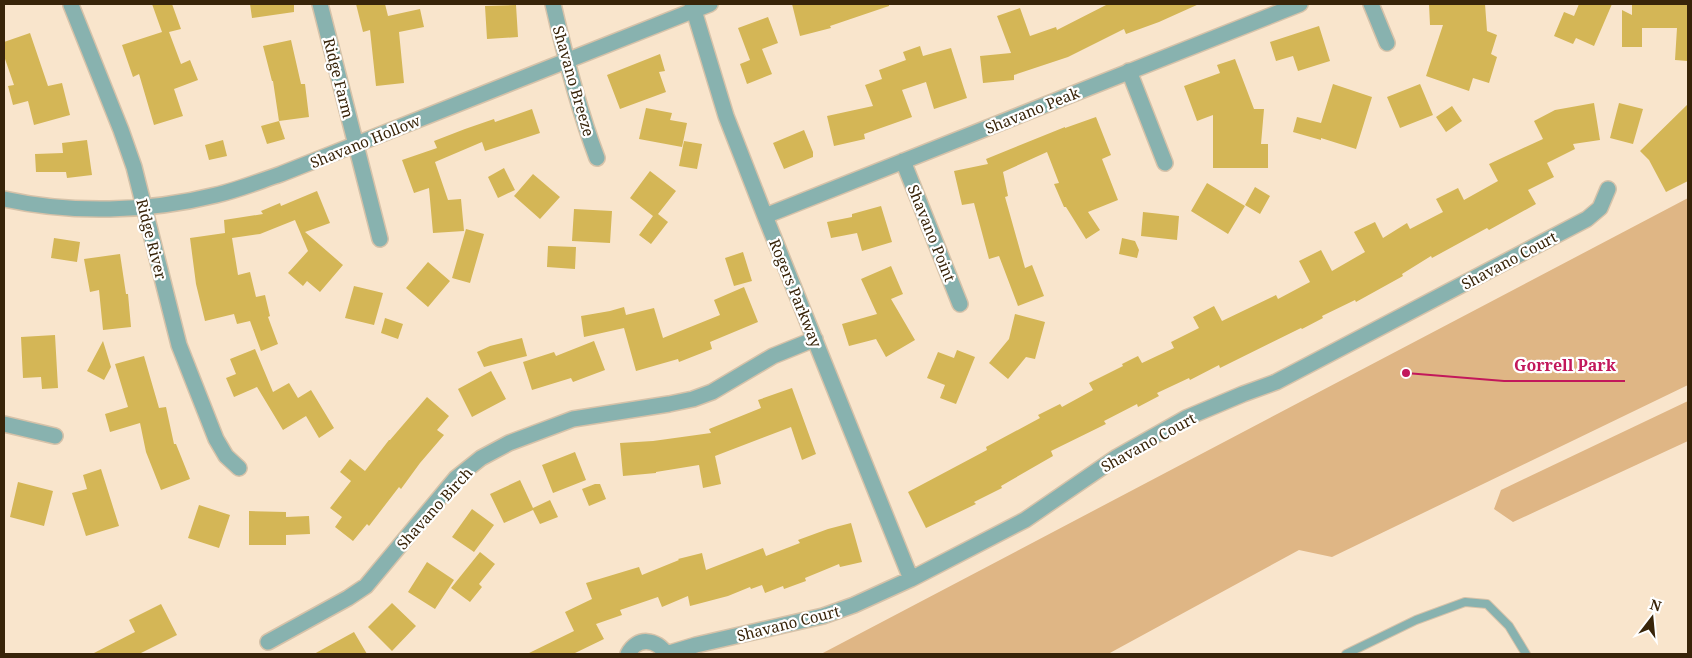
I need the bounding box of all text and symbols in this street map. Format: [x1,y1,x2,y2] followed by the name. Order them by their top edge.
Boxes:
[549,23,599,139] street label: Shavano Breeze
[319,36,359,120] street label: Ridge Farm
[982,82,1082,138] street label: Shavano Peak
[307,110,423,172] street label: Shavano Hollow
[903,182,961,284] street label: Shavano Point
[132,197,172,281] street label: Ridge River
[1458,226,1560,294] street label: Shavano Court
[765,236,827,351] street label: Rogers Parkway
[1504,350,1625,381] callout: Gorrell Park
[1514,354,1617,376] text: Gorrell Park
[1097,408,1199,476] street label: Shavano Court
[392,462,477,553] street label: Shavano Birch
[1627,593,1677,643] north arrow
[1648,594,1664,616] text: N
[735,601,841,645] street label: Shavano Court

